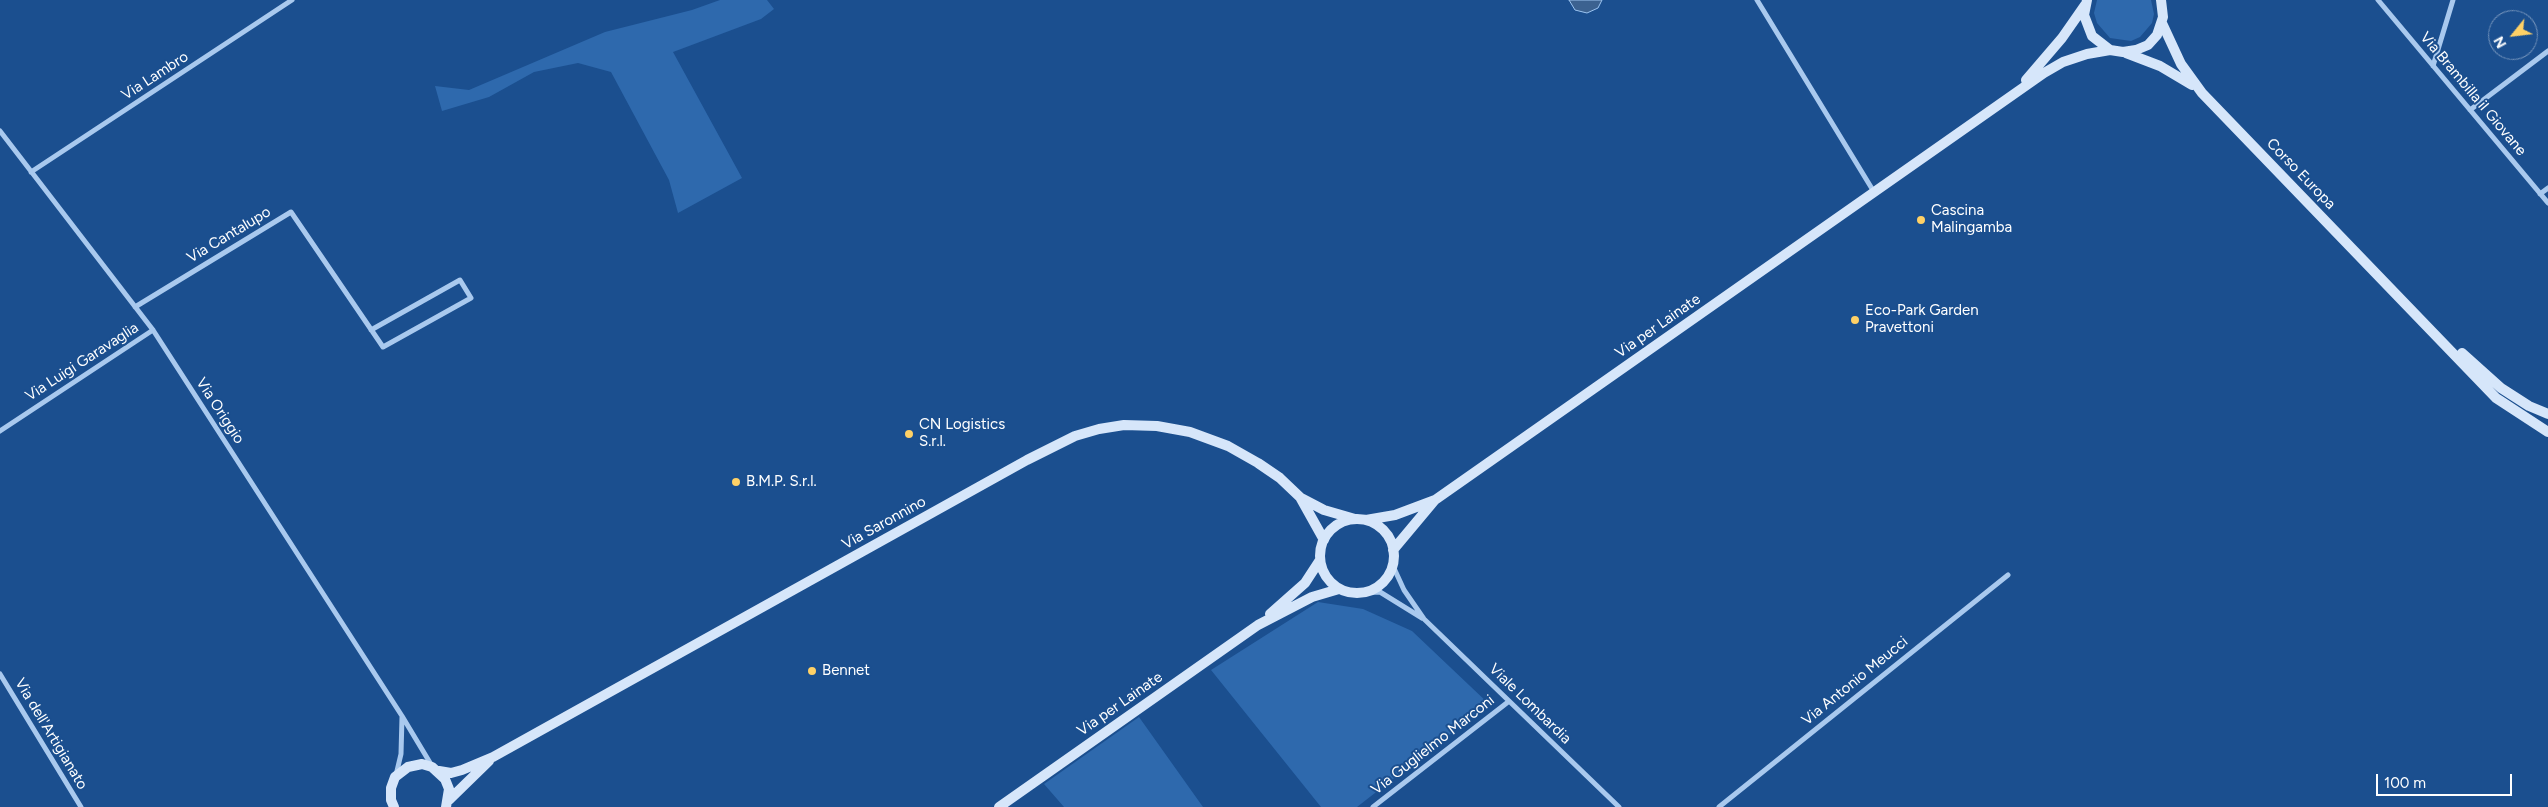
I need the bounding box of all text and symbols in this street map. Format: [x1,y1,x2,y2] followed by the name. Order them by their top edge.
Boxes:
[2488,10,2538,60] north arrow
[2416,29,2530,159] street label: Via Brambilla il Giovane
[2490,33,2510,51] text: N
[118,48,192,104] street label: Via Lambro
[2263,135,2339,213] street label: Corso Europa
[1931,202,2012,237] place label: Cascina Malingamba
[184,203,274,267] street label: Via Cantalupo
[1915,214,1927,226] marker: Cascina Malingamba
[1612,290,1704,362] street label: Via per Lainate
[1865,302,1979,337] place label: Eco-Park Garden Pravettoni
[1849,314,1861,326] marker: Eco-Park Garden Pravettoni
[22,319,142,405] street label: Via Luigi Garavaglia
[192,375,248,447] street label: Via Origgio
[919,416,1005,451] place label: CN Logistics S.r.l.
[903,428,915,440] marker: CN Logistics S.r.l.
[746,473,817,491] place label: B.M.P. S.r.l.
[730,476,742,488] marker: B.M.P. S.r.l.
[839,493,929,553] street label: Via Saronnino
[1798,633,1912,729] street label: Via Antonio Meucci
[1485,660,1575,748] street label: Viale Lombardia
[822,662,870,680] place label: Bennet
[806,665,818,677] marker: Bennet
[1074,668,1166,740] street label: Via per Lainate
[11,675,91,793] street label: Via dell'Artigianato
[1368,691,1498,799] street label: Via Guglielmo Marconi
[2378,764,2514,796] scale bar
[2384,774,2426,792] text: 100 m

